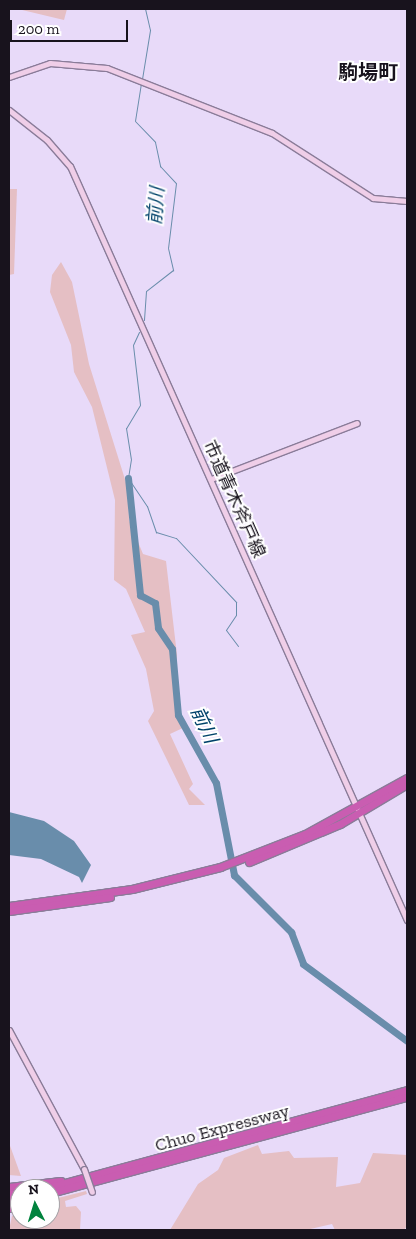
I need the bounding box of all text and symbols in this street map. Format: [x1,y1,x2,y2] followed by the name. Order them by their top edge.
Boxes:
[12,10,130,42] scale bar
[18,20,59,38] text: 200 m
[338,60,398,84] district label: 駒場町
[143,186,169,226] water label: 前川
[199,437,269,561] street label: 市道青木斧戸線
[186,703,222,747] water label: 前川
[153,1100,291,1156] street label: Chuo Expressway
[10,1179,60,1229] north arrow
[28,1181,40,1198] text: N

